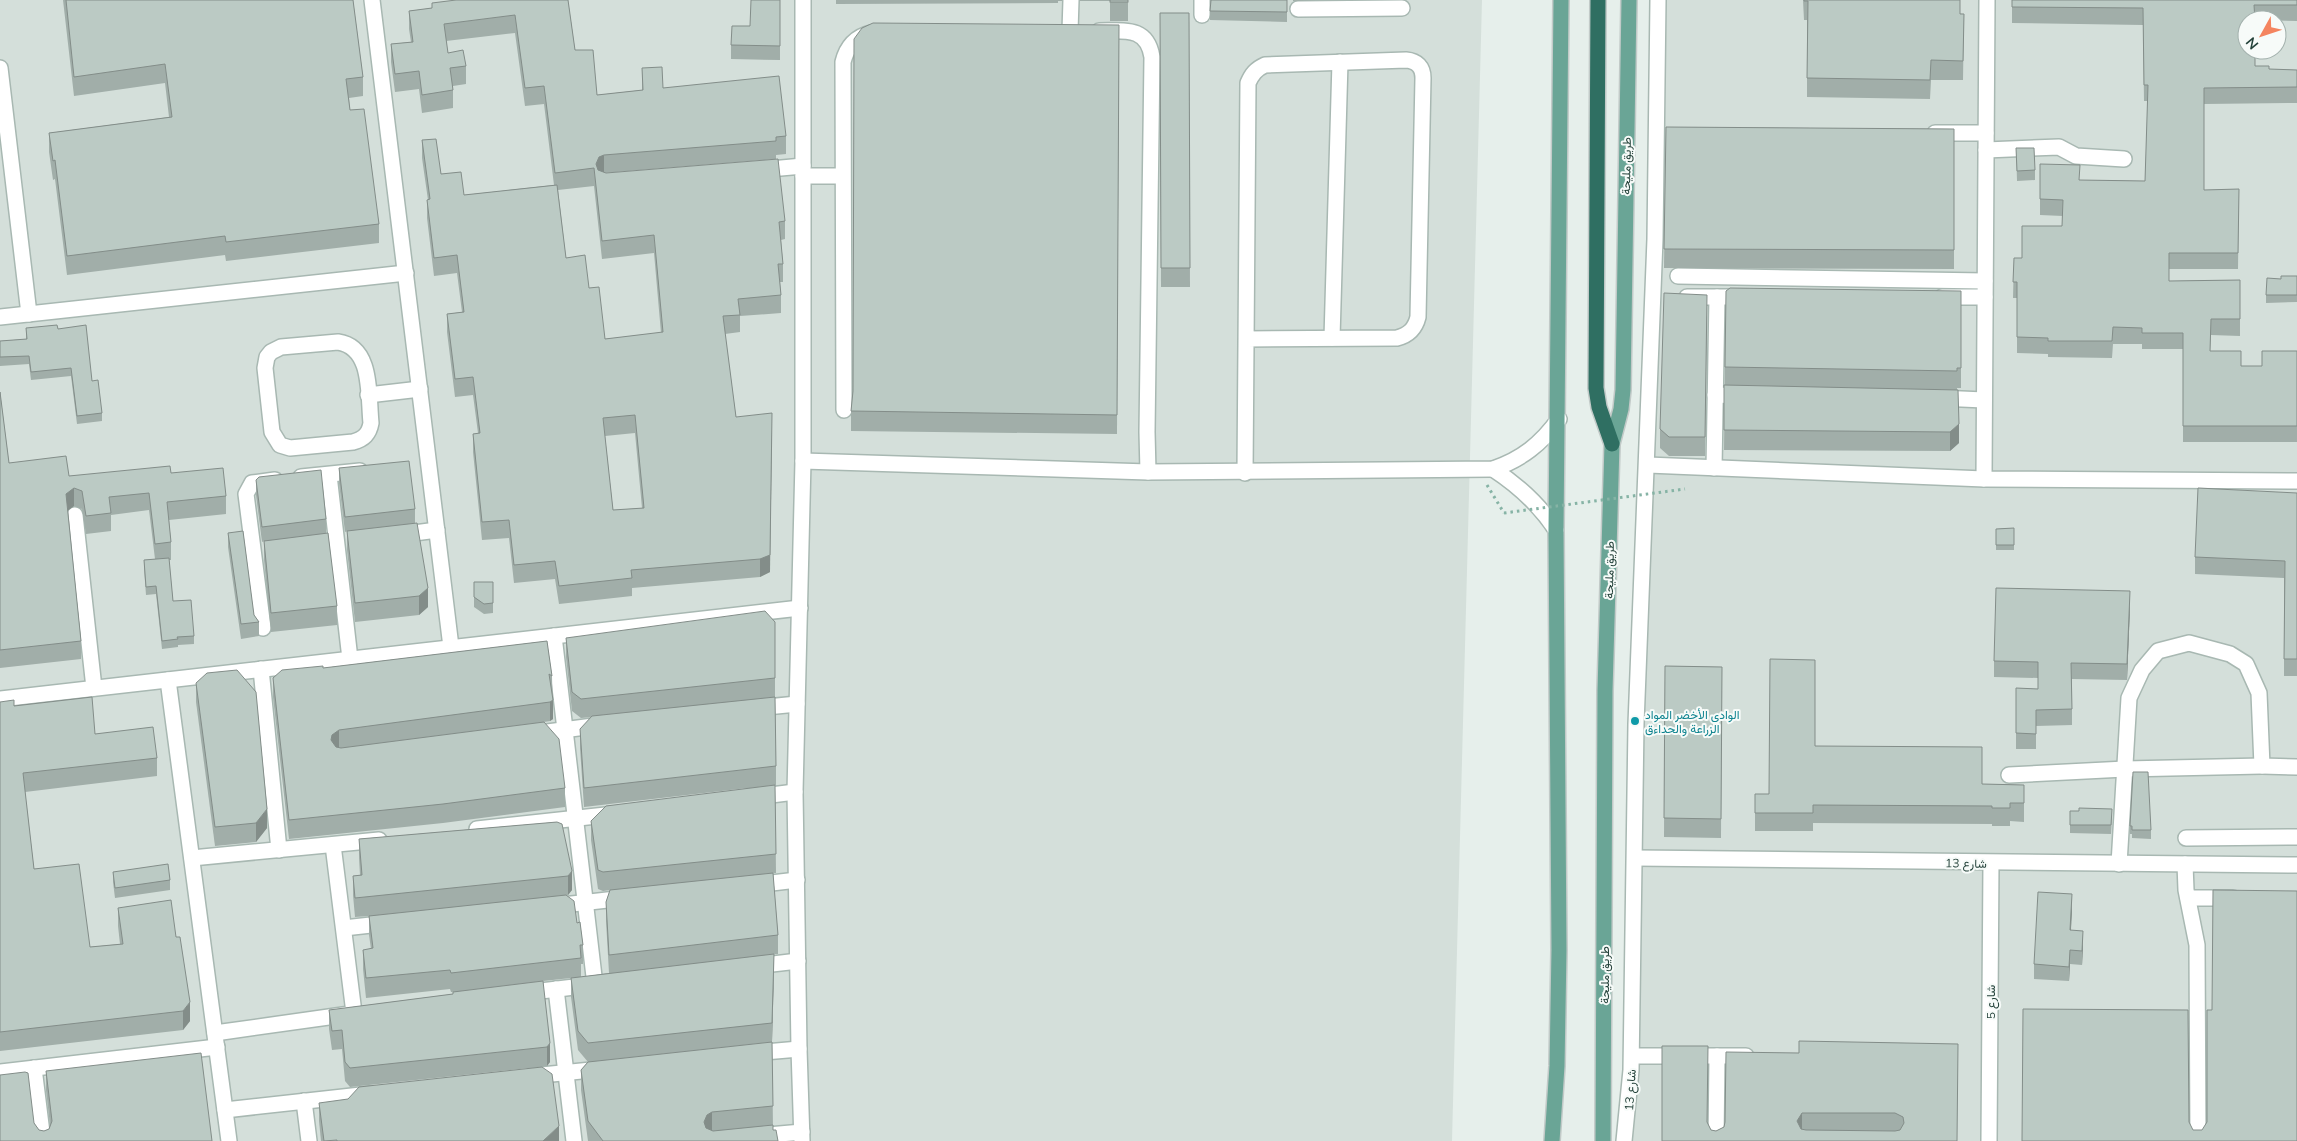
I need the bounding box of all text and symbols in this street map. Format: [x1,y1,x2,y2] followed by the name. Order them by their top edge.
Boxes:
[2237,10,2287,60] north arrow
[2242,34,2262,53] text: N
[1618,137,1635,195] street label: طريق مليحة
[1601,541,1618,599] street label: طريق مليحة
[1645,707,1739,737] place label: الوادى الأخضر المواد الزراعة والحداءق
[1629,715,1641,727] marker: الوادى الأخضر المواد الزراعة والحداءق
[1945,855,1987,873] street label: شارع 13
[1597,946,1613,1004] street label: طريق مليحة
[1983,985,2000,1019] street label: شارع 5
[1621,1069,1641,1111] street label: شارع 13

